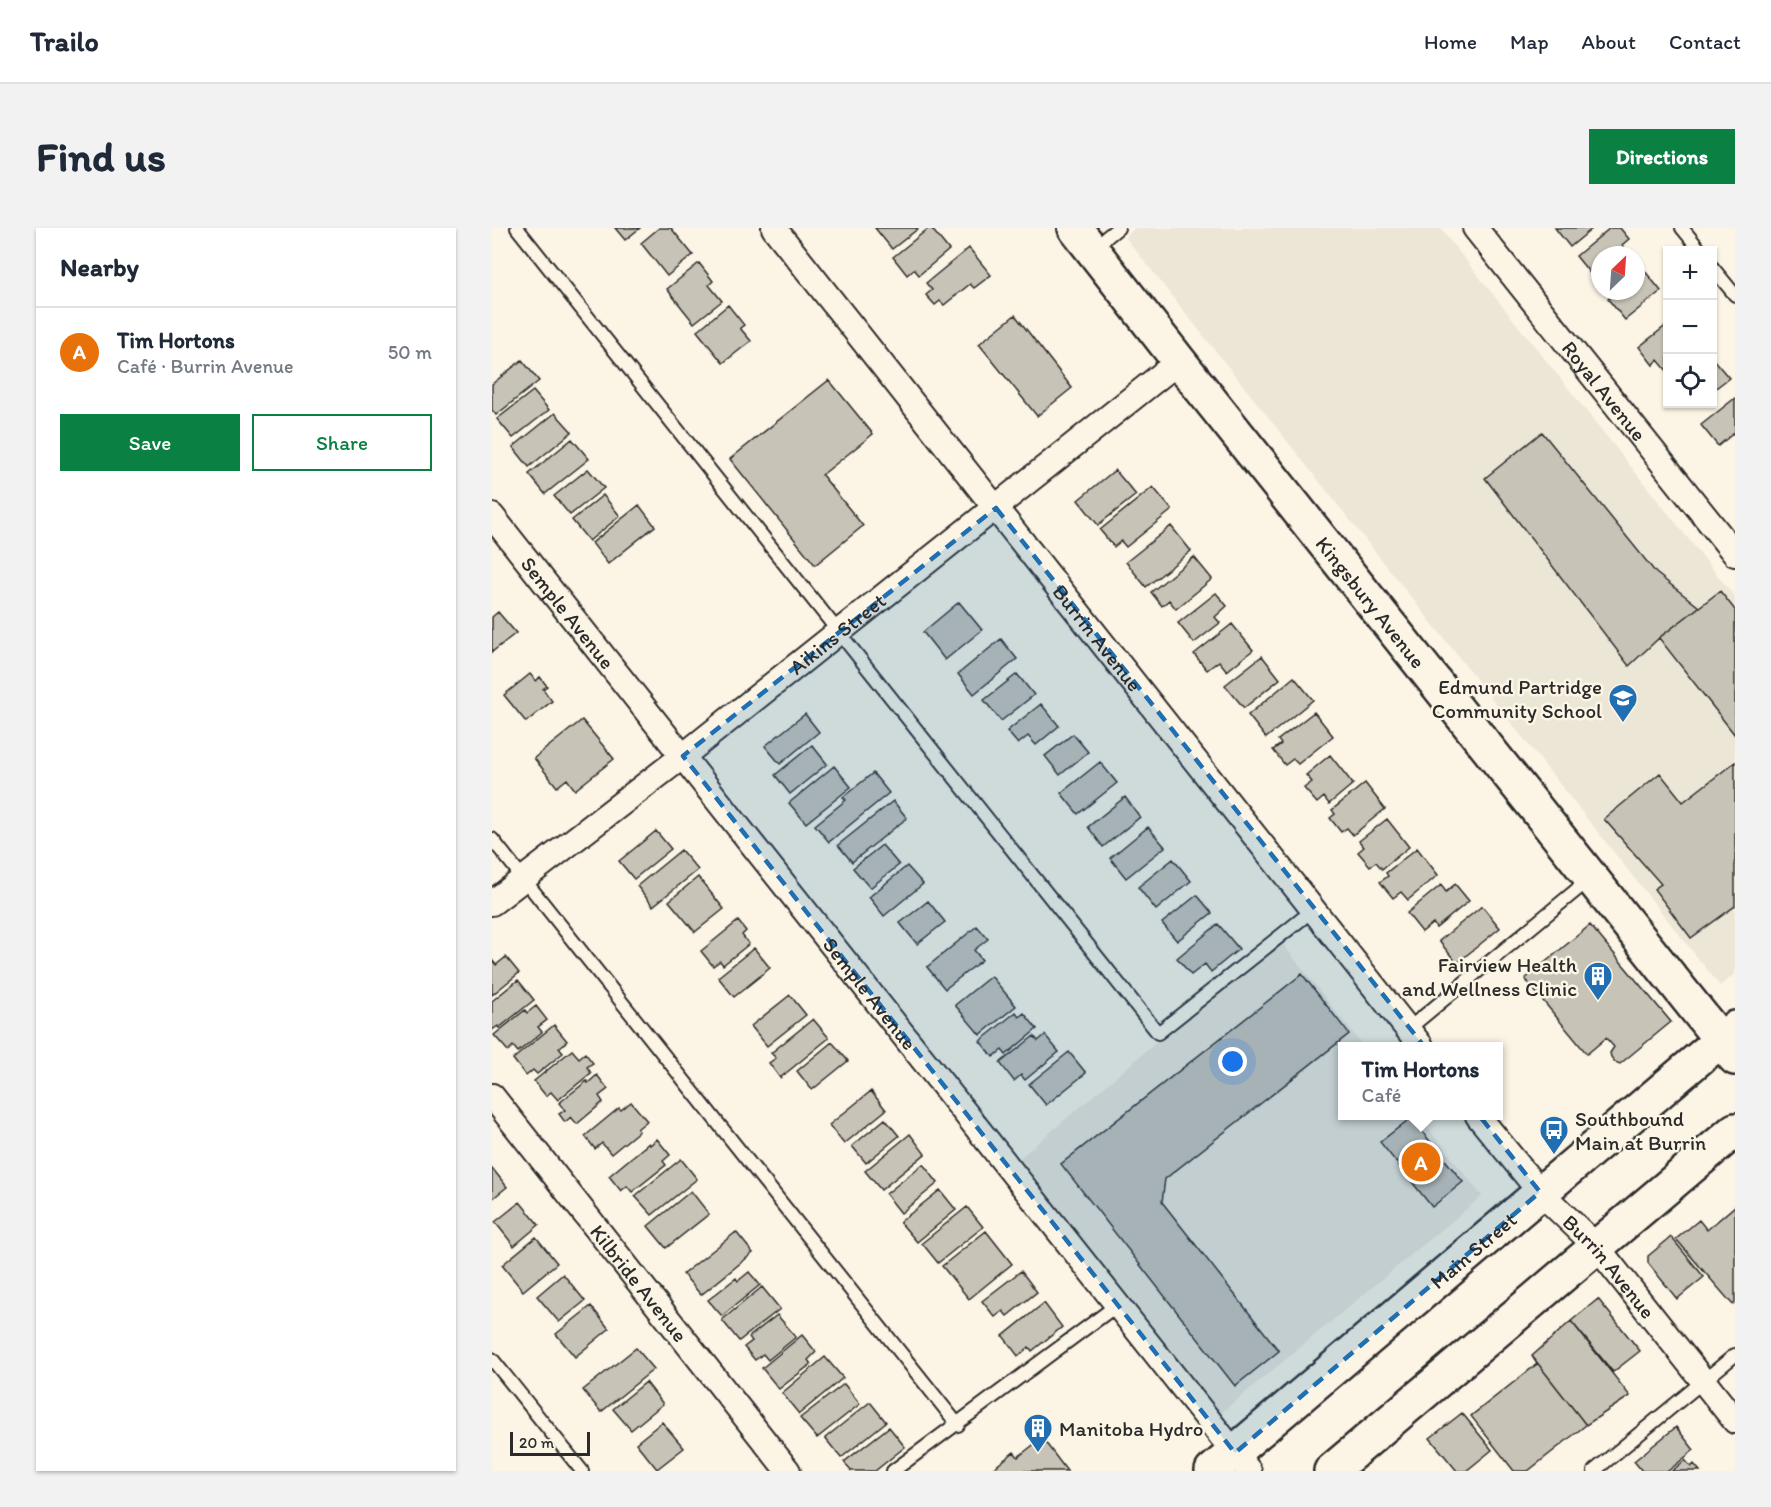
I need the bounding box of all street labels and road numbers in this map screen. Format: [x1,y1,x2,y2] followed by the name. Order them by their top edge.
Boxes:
[1557,336,1652,446] street label: Royal Avenue
[1311,531,1431,673] street label: Kingsbury Avenue
[516,551,621,674] street label: Semple Avenue
[1048,579,1148,696] street label: Burrin Avenue
[784,587,890,679] street label: Aikins Street
[818,932,922,1054] street label: Semple Avenue
[1425,1206,1521,1294] street label: Main Street
[1558,1209,1661,1323] street label: Burrin Avenue
[585,1219,693,1347] street label: Kilbride Avenue

